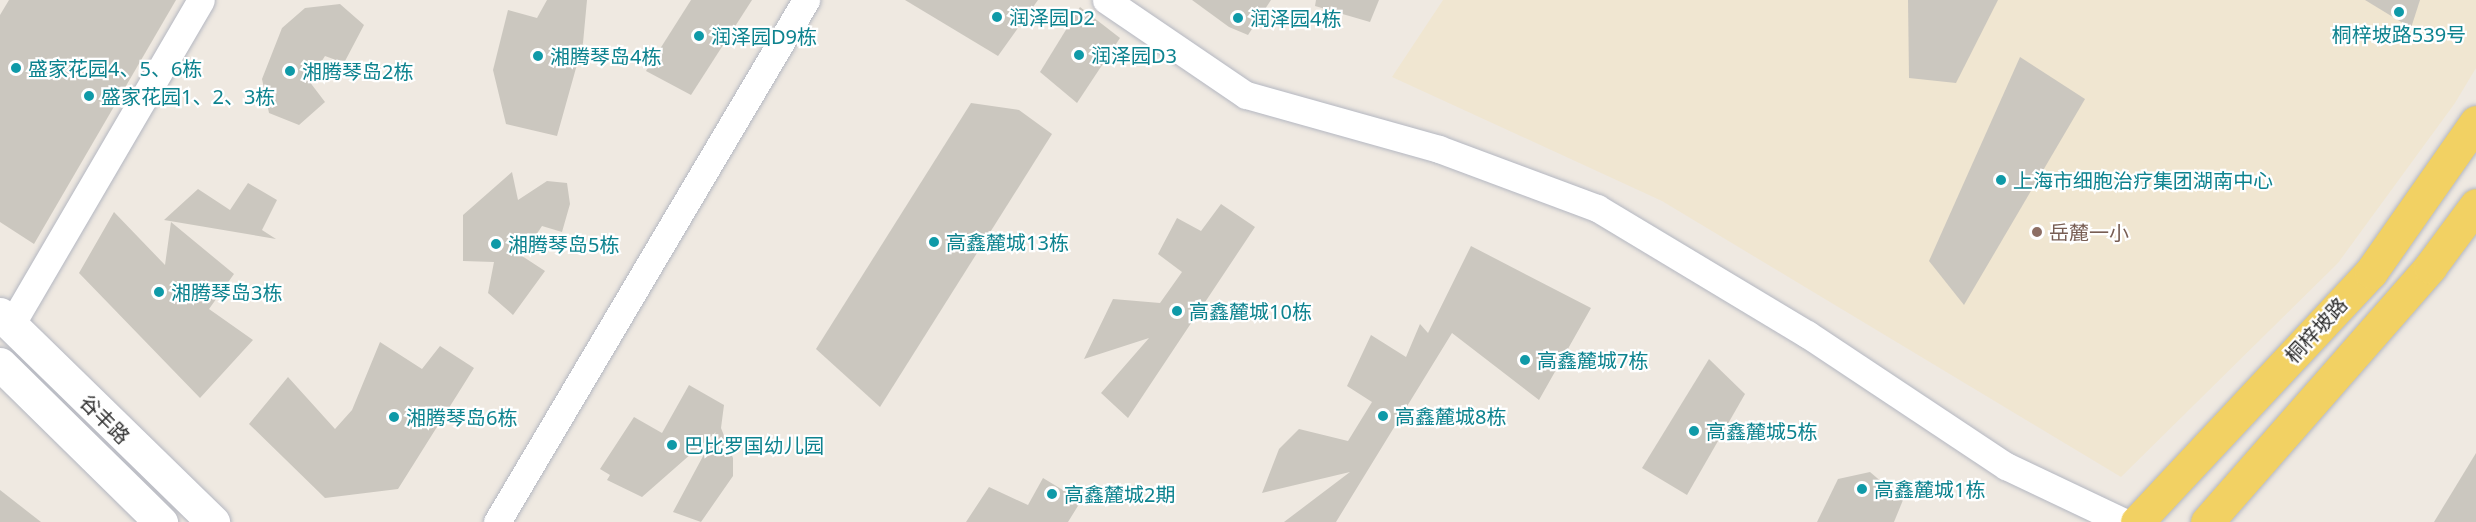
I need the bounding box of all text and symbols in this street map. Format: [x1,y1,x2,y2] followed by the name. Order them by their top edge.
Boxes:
[1009,5,1095,29] place label: 润泽园D2
[2392,5,2406,19] marker: 桐梓坡路539号
[1250,6,1341,30] place label: 润泽园4栋
[990,10,1004,24] marker: 润泽园D2
[1231,11,1245,25] marker: 润泽园4栋
[2332,22,2466,46] place label: 桐梓坡路539号
[711,24,817,48] place label: 润泽园D9栋
[692,29,706,43] marker: 润泽园D9栋
[1091,43,1177,67] place label: 润泽园D3
[550,44,661,68] place label: 湘腾琴岛4栋
[1072,48,1086,62] marker: 润泽园D3
[531,49,545,63] marker: 湘腾琴岛4栋
[28,56,202,80] place label: 盛家花园4、5、6栋
[302,59,413,83] place label: 湘腾琴岛2栋
[9,61,23,75] marker: 盛家花园4、5、6栋
[283,64,297,78] marker: 湘腾琴岛2栋
[101,84,275,108] place label: 盛家花园1、2、3栋
[82,89,96,103] marker: 盛家花园1、2、3栋
[2013,168,2273,192] place label: 上海市细胞治疗集团湖南中心
[1994,173,2008,187] marker: 上海市细胞治疗集团湖南中心
[2049,220,2129,244] place label: 岳麓一小
[2030,225,2044,239] marker: 岳麓一小
[946,230,1069,254] place label: 高鑫麓城13栋
[508,232,619,256] place label: 湘腾琴岛5栋
[927,235,941,249] marker: 高鑫麓城13栋
[489,237,503,251] marker: 湘腾琴岛5栋
[171,280,282,304] place label: 湘腾琴岛3栋
[152,285,166,299] marker: 湘腾琴岛3栋
[2280,293,2352,367] street label: 桐梓坡路
[1189,299,1312,323] place label: 高鑫麓城10栋
[1170,304,1184,318] marker: 高鑫麓城10栋
[1537,348,1648,372] place label: 高鑫麓城7栋
[1518,353,1532,367] marker: 高鑫麓城7栋
[75,389,135,449] street label: 谷丰路
[1395,404,1506,428] place label: 高鑫麓城8栋
[406,405,517,429] place label: 湘腾琴岛6栋
[1376,409,1390,423] marker: 高鑫麓城8栋
[387,410,401,424] marker: 湘腾琴岛6栋
[1706,419,1817,443] place label: 高鑫麓城5栋
[1687,424,1701,438] marker: 高鑫麓城5栋
[684,433,824,457] place label: 巴比罗国幼儿园
[665,438,679,452] marker: 巴比罗国幼儿园
[1874,477,1985,501] place label: 高鑫麓城1栋
[1064,482,1175,506] place label: 高鑫麓城2期
[1855,482,1869,496] marker: 高鑫麓城1栋
[1045,487,1059,501] marker: 高鑫麓城2期

